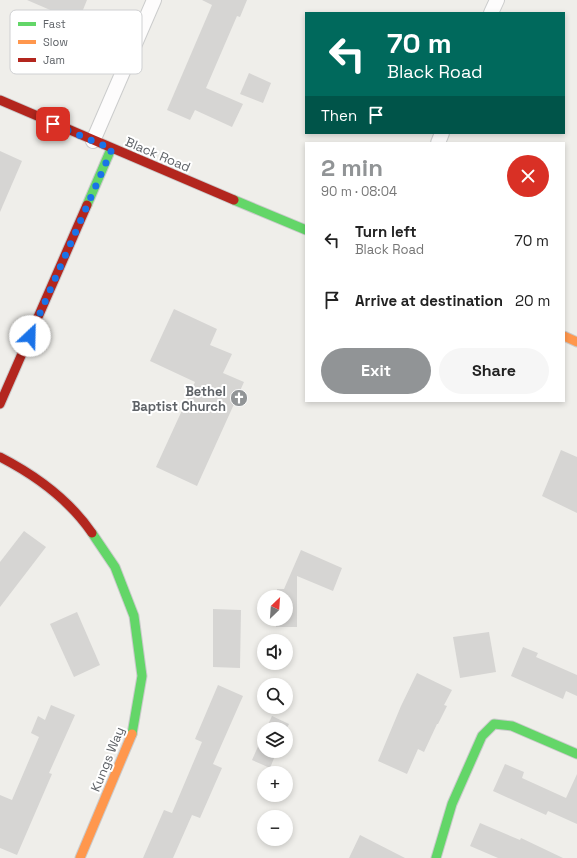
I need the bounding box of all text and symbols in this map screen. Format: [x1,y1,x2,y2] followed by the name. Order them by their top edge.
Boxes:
[10,10,142,74] legend
[43,17,66,31] text: Fast
[387,25,452,61] text: 70 m
[321,28,373,80] icon: left
[43,35,68,49] text: Slow
[43,53,65,67] text: Jam
[387,60,483,83] text: Black Road
[365,104,387,126] icon: arrive
[321,106,357,125] text: Then
[36,107,70,141] pin
[42,113,64,135] icon: arrive
[123,133,193,176] street label: Black Road
[321,152,383,183] text: 2 min
[507,155,549,197] button: close
[321,183,397,200] text: 90 m · 08:04
[355,222,417,241] text: Turn left
[321,229,343,251] icon: left
[514,231,549,250] text: 70 m
[355,241,424,258] text: Black Road
[321,289,343,311] icon: arrive
[355,291,503,310] text: Arrive at destination
[515,291,550,310] text: 20 m
[9,315,51,357] position arrow
[321,348,431,394] button: Exit
[439,348,549,394] button: Share
[132,383,226,415] place label: Bethel Baptist Church
[229,388,249,408] church icon: Bethel Baptist Church
[257,590,293,626] north arrow
[257,590,293,846] map controls
[257,634,293,670] button: sound
[257,678,293,714] button: search
[257,722,293,758] button: layers
[87,724,128,794] street label: Kungs Way
[257,766,293,802] button: +
[257,810,293,846] button: −

